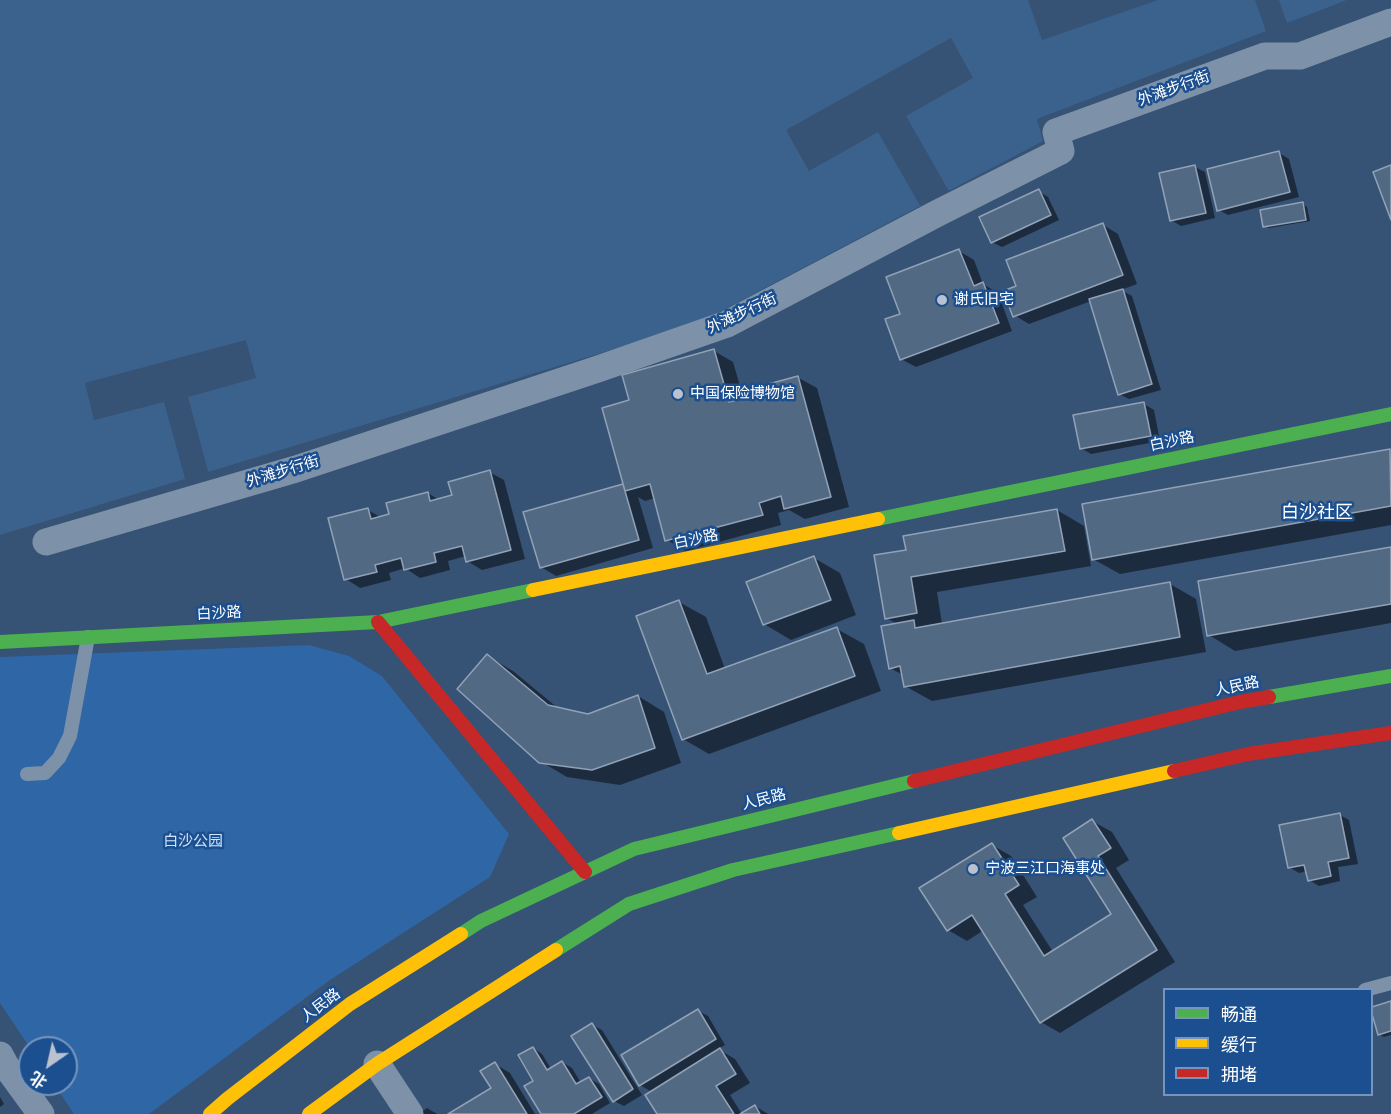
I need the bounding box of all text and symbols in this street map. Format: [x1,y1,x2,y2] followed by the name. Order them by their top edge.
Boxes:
[1136,68,1212,110] street label: 外滩步行街
[704,290,780,338] street label: 外滩步行街
[954,291,1014,309] place label: 谢氏旧宅
[935,293,949,307] marker: 谢氏旧宅
[690,385,795,403] place label: 中国保险博物馆
[671,387,685,401] marker: 中国保险博物馆
[1148,429,1196,455] street label: 白沙路
[245,452,321,492] street label: 外滩步行街
[1281,502,1353,524] district label: 白沙社区
[672,527,720,553] street label: 白沙路
[196,604,242,624] street label: 白沙路
[1213,674,1261,700] street label: 人民路
[740,786,788,814] street label: 人民路
[163,833,223,851] park label: 白沙公园
[985,860,1105,878] place label: 宁波三江口海事处
[966,862,980,876] marker: 宁波三江口海事处
[298,985,344,1027] street label: 人民路
[1163,988,1373,1096] legend
[1221,1004,1257,1026] text: 畅通
[1221,1034,1257,1056] text: 缓行
[18,1036,78,1096] north arrow
[1221,1064,1257,1086] text: 拥堵
[27,1067,51,1092] text: 北

